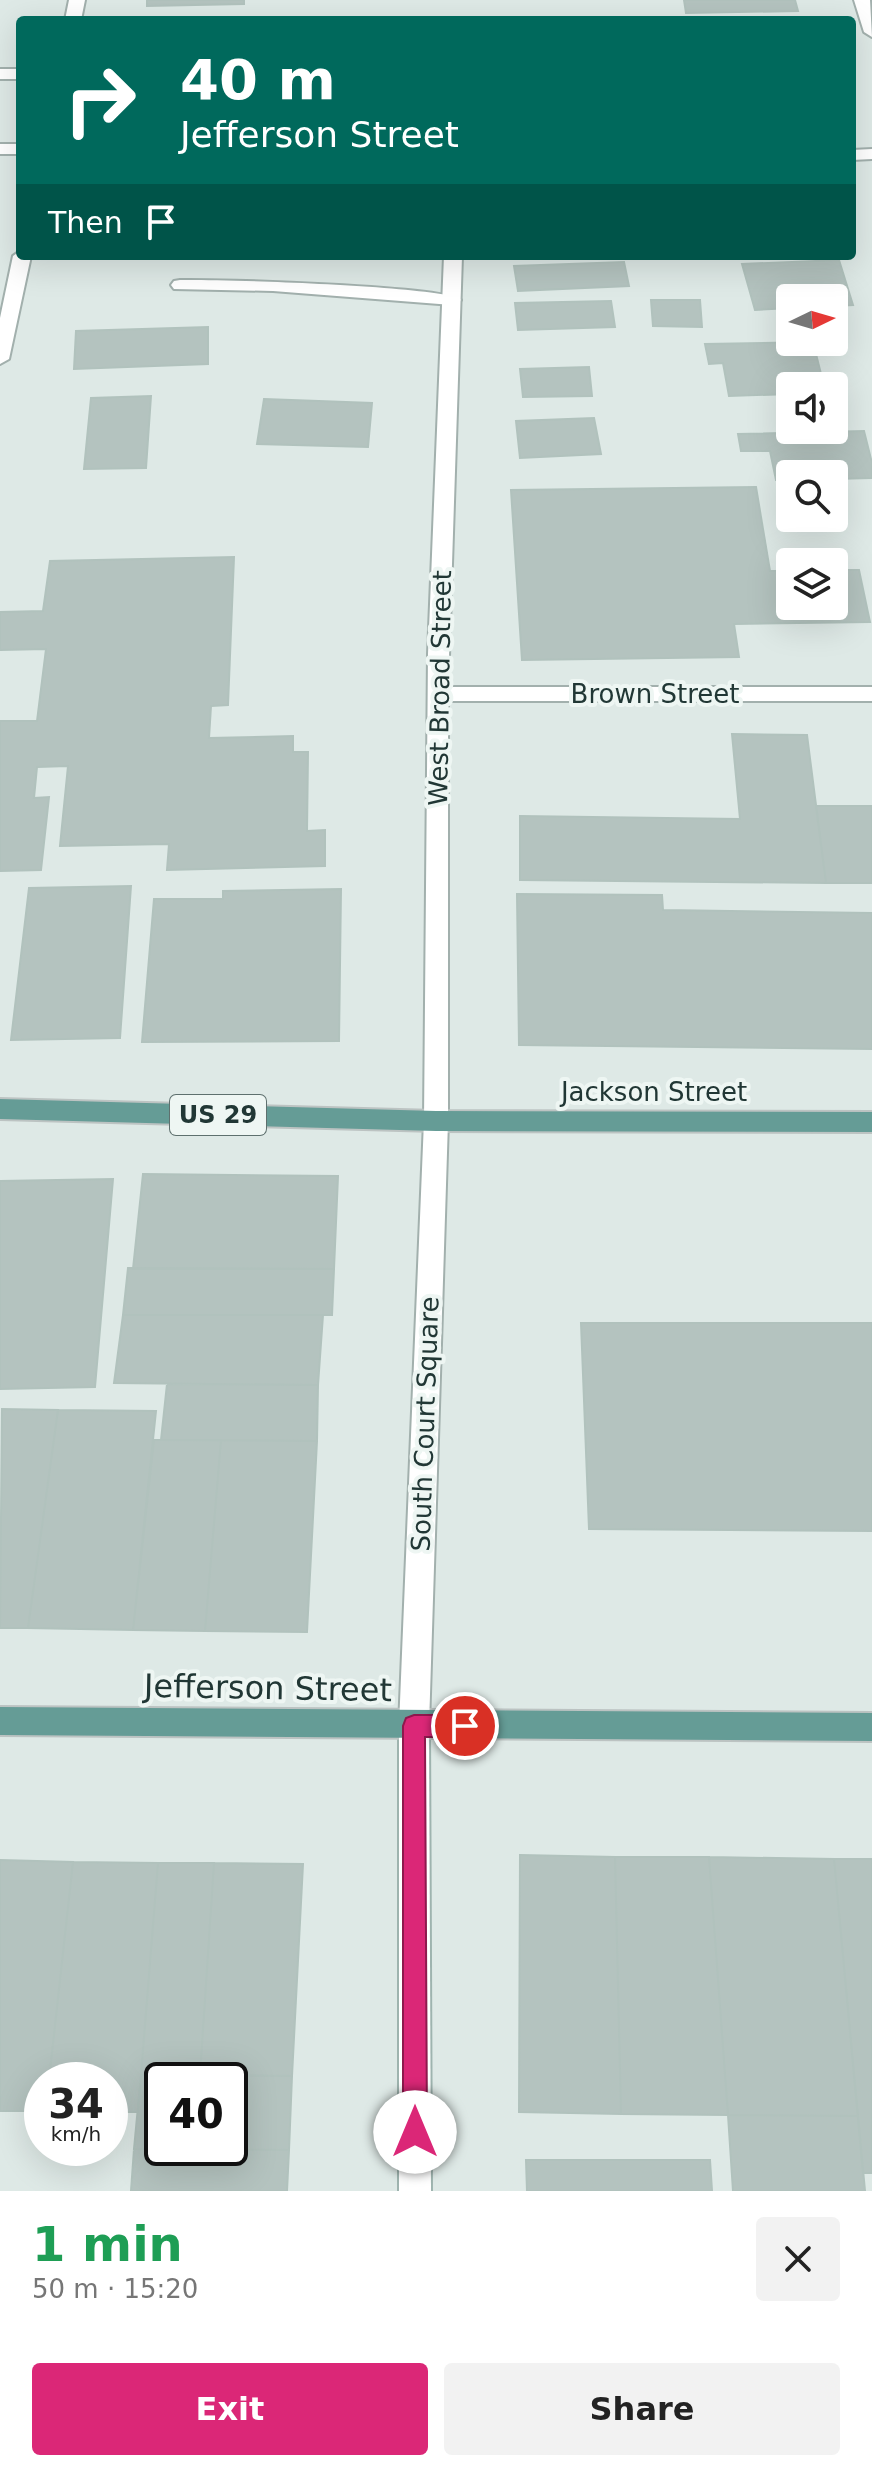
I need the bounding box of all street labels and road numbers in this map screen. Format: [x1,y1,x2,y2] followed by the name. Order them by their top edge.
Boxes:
[423,570,457,806] street label: West Broad Street
[571,679,739,709] street label: Brown Street
[559,1077,747,1107] street label: Jackson Street
[170,1095,266,1135] road number: US 29
[406,1296,444,1552] street label: South Court Square
[142,1667,392,1709] street label: Jefferson Street

